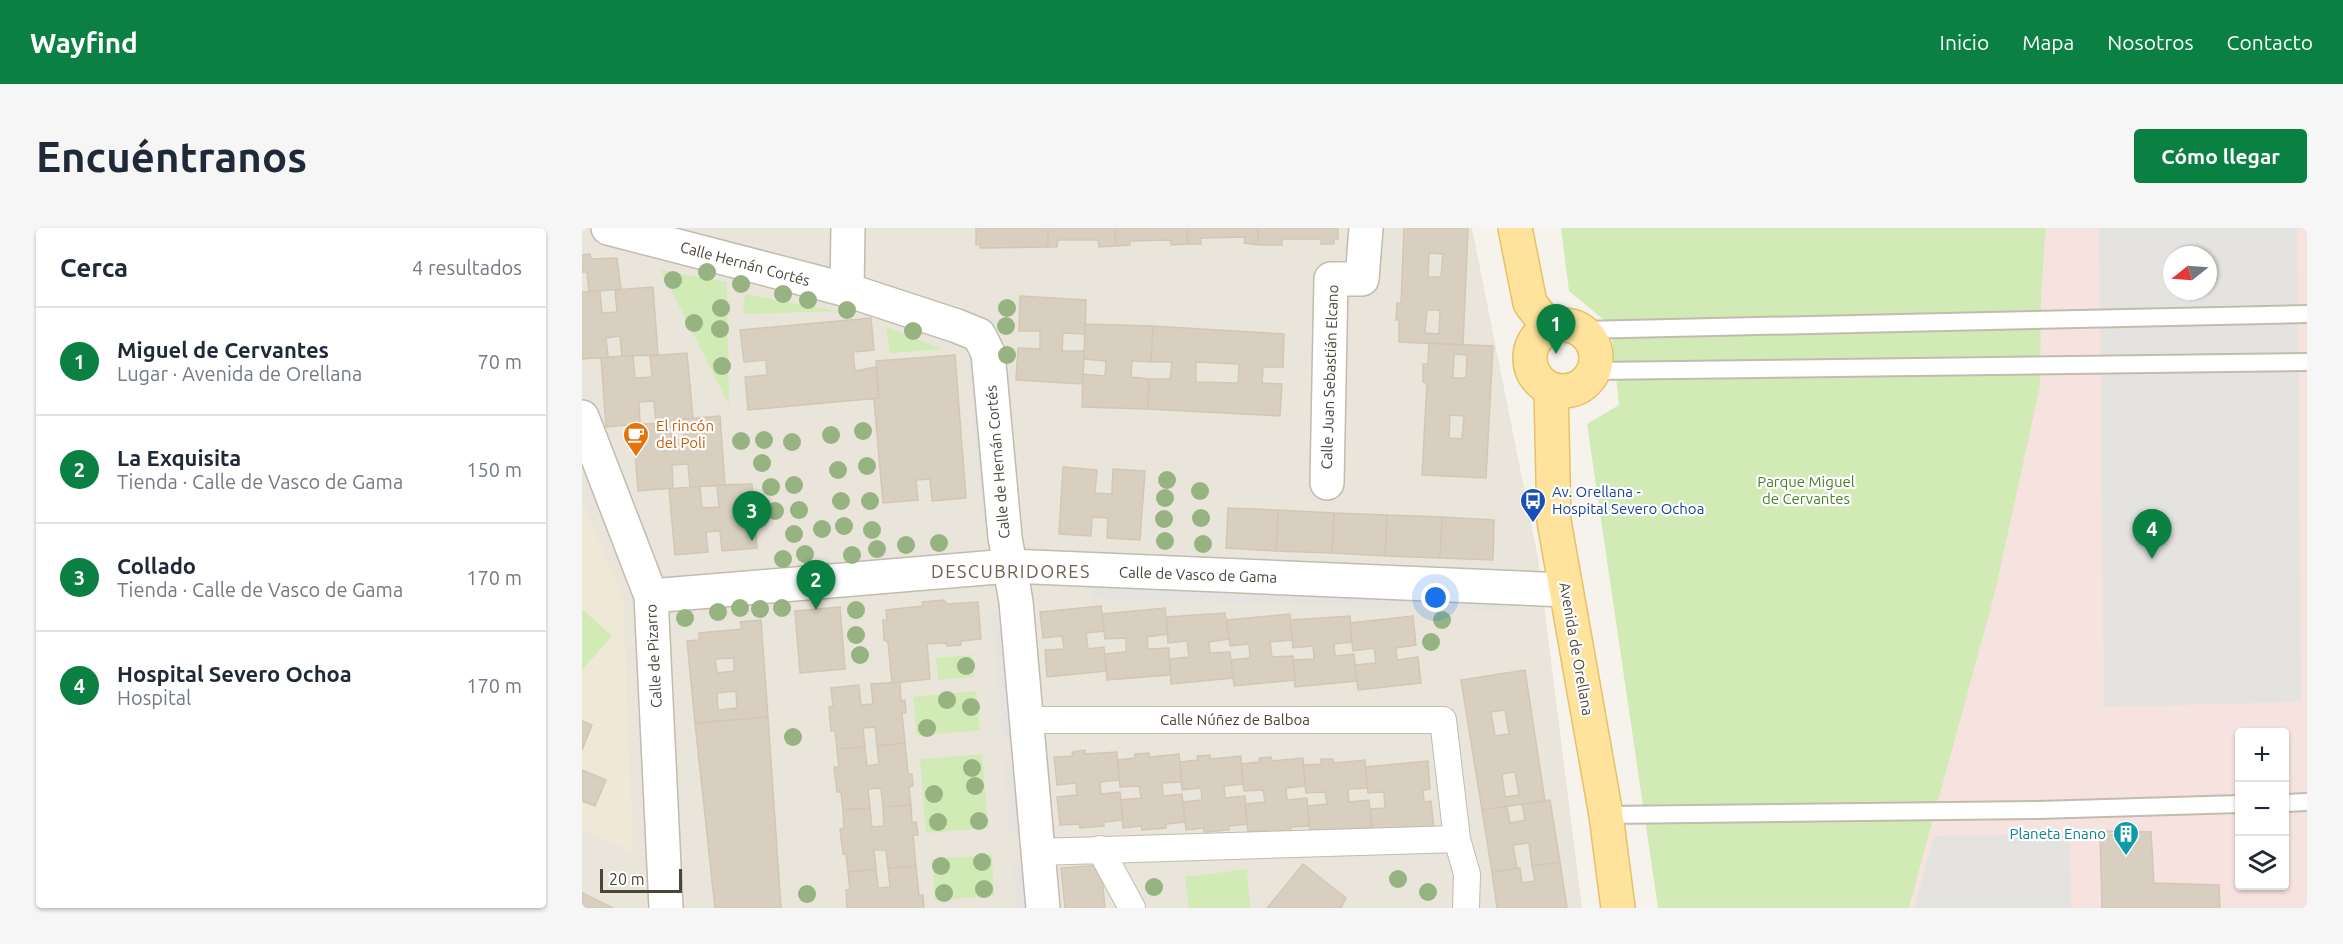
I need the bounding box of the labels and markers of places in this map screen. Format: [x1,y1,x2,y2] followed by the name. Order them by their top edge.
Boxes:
[1536,304,1576,354] pin: 1
[656,417,714,451] place label: El rincón del Poli
[621,420,651,458] cafe icon: El rincón del Poli
[1552,483,1704,517] place label: Av. Orellana - Hospital Severo Ochoa
[1518,486,1548,524] bus stop icon: Av. Orellana - Hospital Severo Ochoa
[732,492,772,541] pin: 3
[2132,510,2172,559] pin: 4
[796,560,836,610] pin: 2
[2111,819,2141,857] building icon: Planeta Enano
[2009,825,2106,842] place label: Planeta Enano

